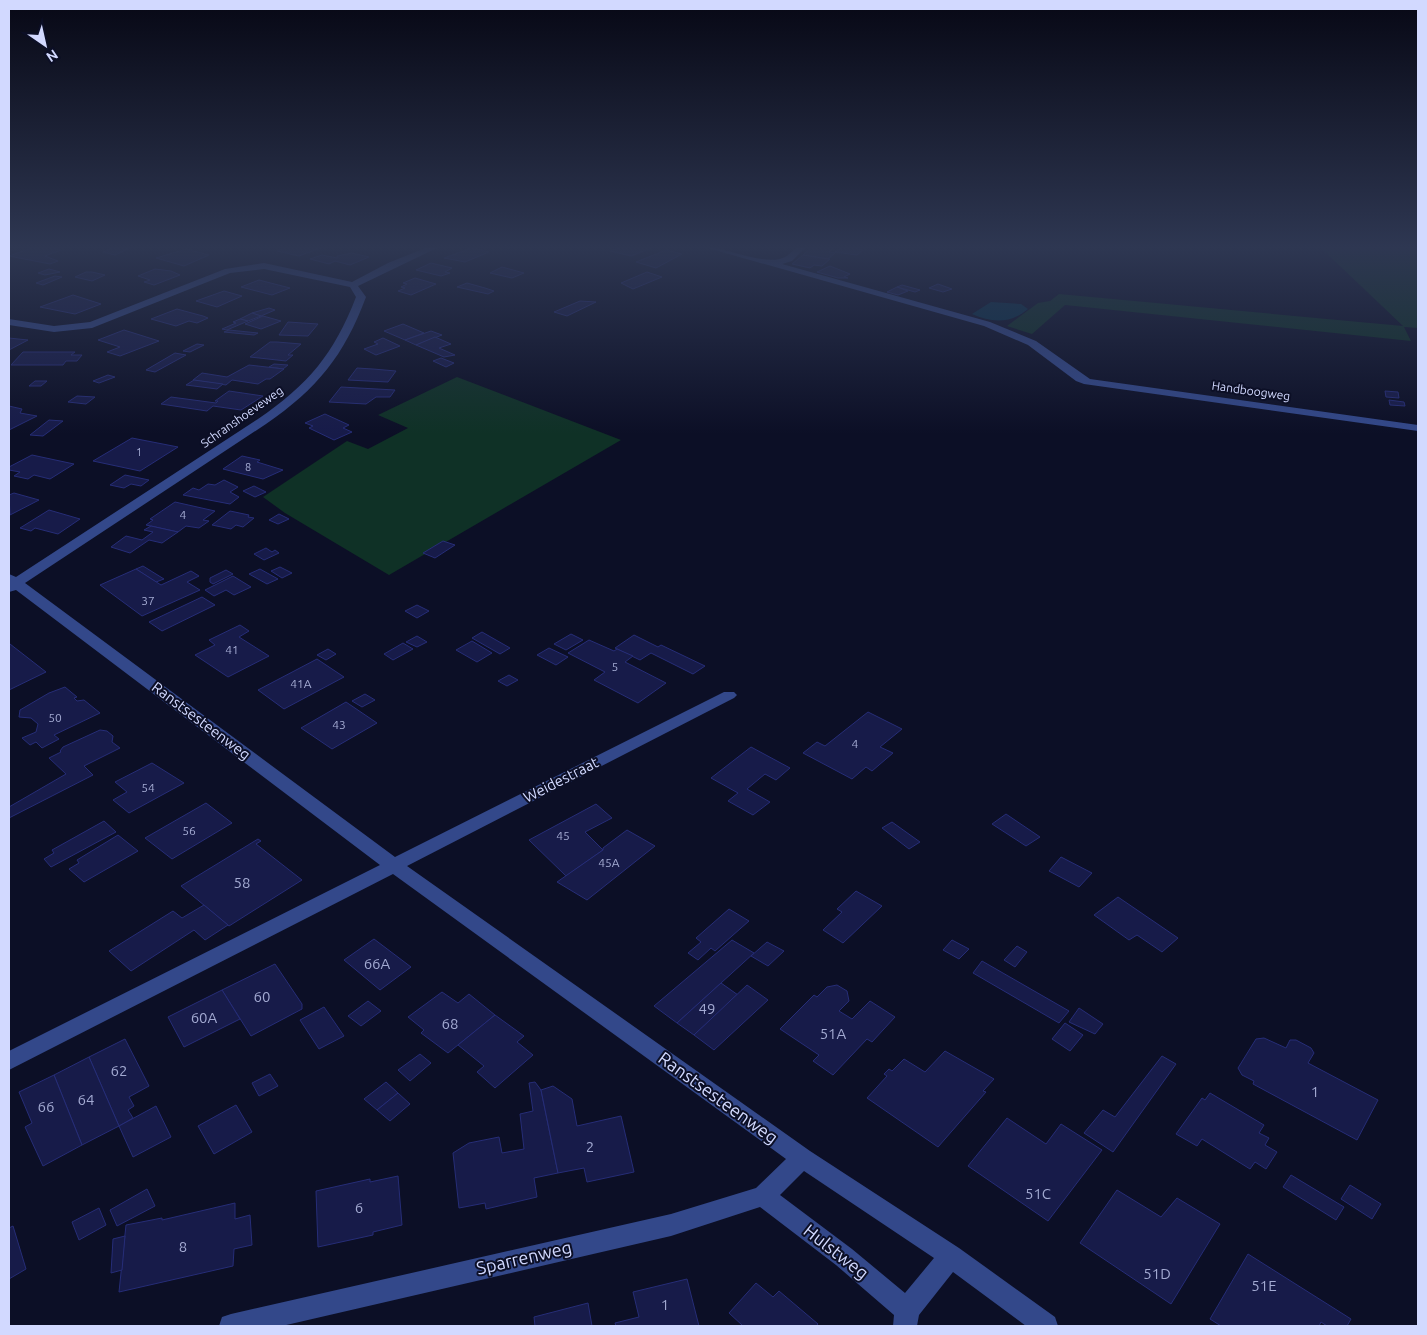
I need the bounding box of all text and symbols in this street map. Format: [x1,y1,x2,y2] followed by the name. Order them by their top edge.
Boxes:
[20,20,70,70] north arrow
[43,46,61,65] text: N
[1211,379,1291,402] street label: Handboogweg
[198,383,285,450] street label: Schranshoeveweg
[136,446,142,458] house number: 1
[245,461,251,473] house number: 8
[180,508,187,521] house number: 4
[141,594,155,607] house number: 37
[225,643,239,656] house number: 41
[612,660,618,673] house number: 5
[290,677,312,690] house number: 41A
[149,678,254,763] street label: Ranstsesteenweg
[48,711,62,724] house number: 50
[332,718,346,731] house number: 43
[852,737,859,750] house number: 4
[520,753,601,806] street label: Weidestraat
[141,781,155,794] house number: 54
[182,824,196,837] house number: 56
[556,829,570,842] house number: 45
[598,856,620,869] house number: 45A
[234,874,250,891] house number: 58
[364,955,391,972] house number: 66A
[254,988,270,1005] house number: 60
[699,1000,715,1017] house number: 49
[191,1009,218,1026] house number: 60A
[442,1015,458,1032] house number: 68
[820,1025,847,1042] house number: 51A
[655,1047,782,1147] street label: Ranstsesteenweg
[111,1062,127,1079] house number: 62
[1311,1083,1319,1100] house number: 1
[78,1091,94,1108] house number: 64
[38,1098,54,1115] house number: 66
[586,1138,594,1155] house number: 2
[1025,1185,1051,1202] house number: 51C
[355,1199,363,1216] house number: 6
[800,1220,873,1283] street label: Hulstweg
[474,1236,573,1278] street label: Sparrenweg
[179,1238,187,1255] house number: 8
[1143,1265,1171,1282] house number: 51D
[1251,1277,1277,1294] house number: 51E
[661,1296,669,1313] house number: 1

